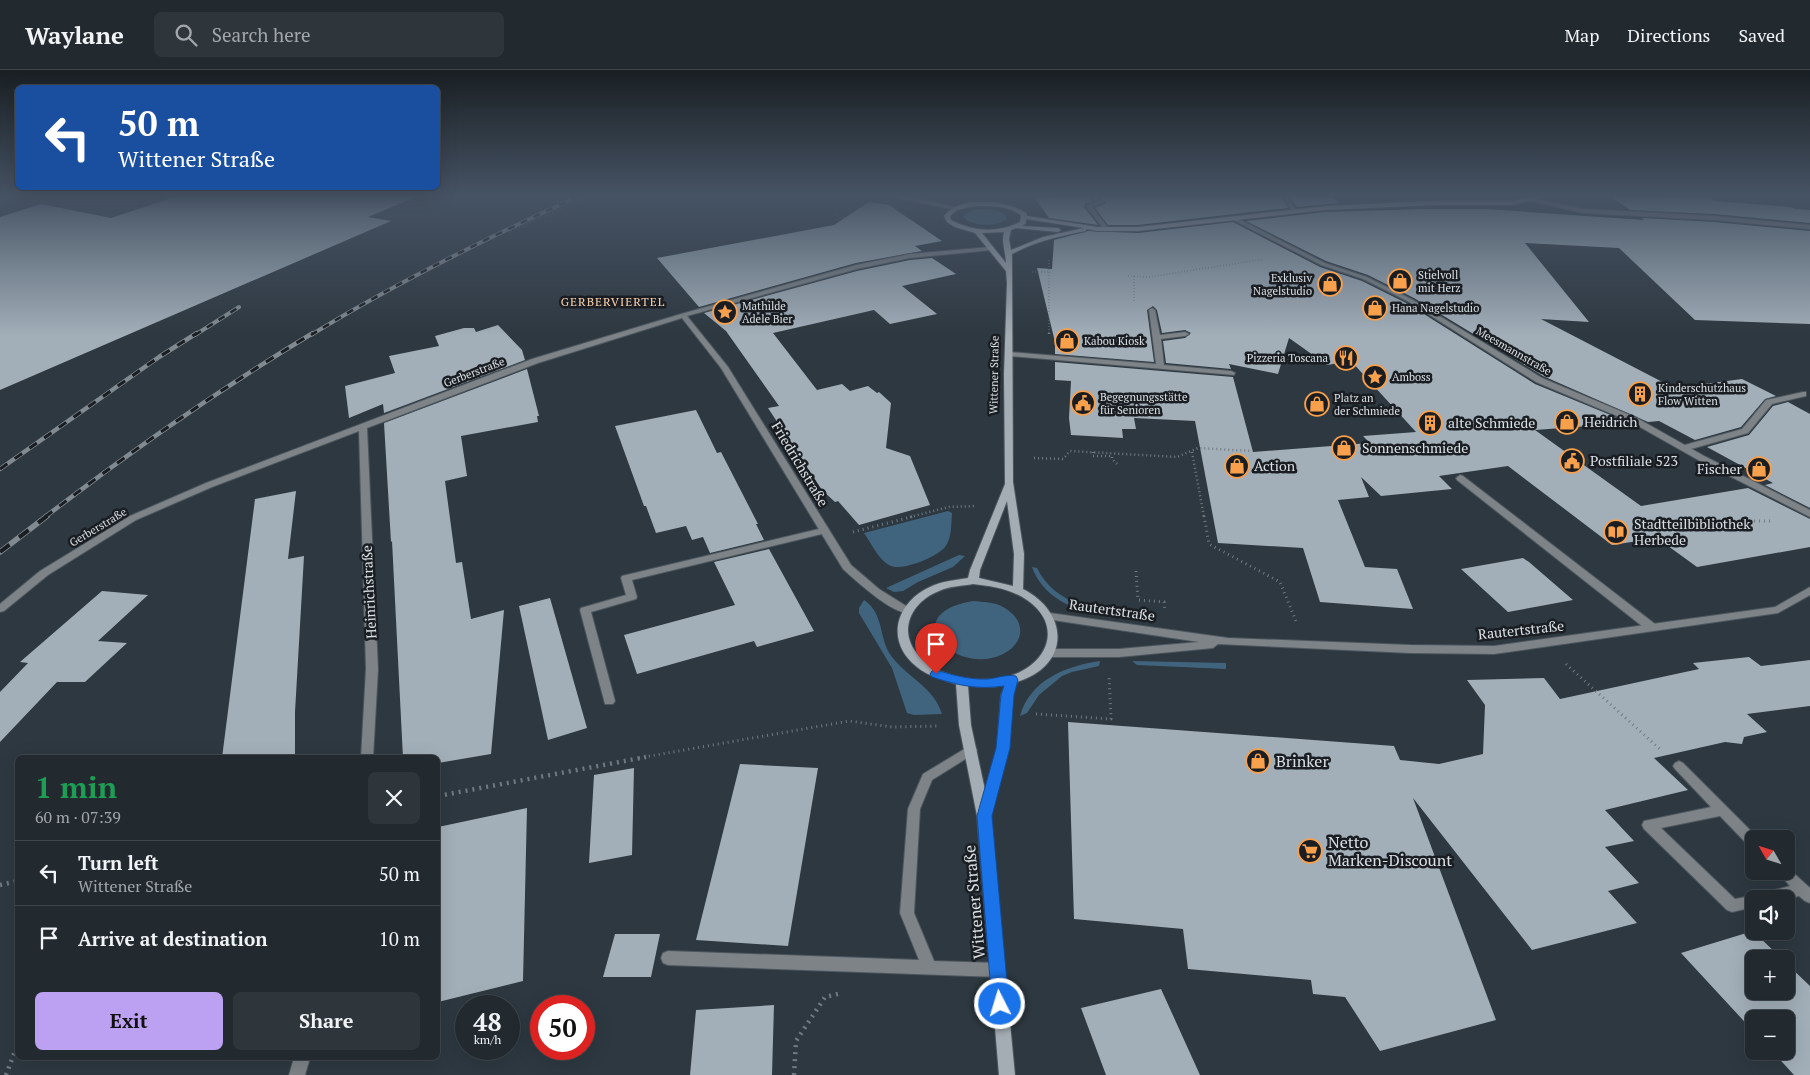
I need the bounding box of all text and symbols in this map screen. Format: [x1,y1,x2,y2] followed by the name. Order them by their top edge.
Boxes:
[154,12,504,57] search box
[25,19,124,51] text: Waylane
[172,21,200,49] icon: search
[212,22,311,47] text: Search here
[1564,23,1599,47] text: Map
[1627,23,1710,47] text: Directions
[1738,23,1785,47] text: Saved
[118,100,199,146] text: 50 m
[35,105,100,170] icon: left
[118,144,275,173] text: Wittener Straße
[1387,268,1413,294] shop icon: Stielvoll mit Herz
[1418,268,1461,295] place label: Stielvoll mit Herz
[1253,271,1312,298] place label: Exklusiv Nagelstudio
[1317,271,1343,297] shop icon: Exklusiv Nagelstudio
[561,294,665,309] district label: GERBERVIERTEL
[1362,295,1388,321] shop icon: Hana Nagelstudio
[712,299,738,325] place icon: Mathilde Adele Bier
[742,299,793,326] place label: Mathilde Adele Bier
[1392,301,1479,315] place label: Hana Nagelstudio
[1474,324,1555,378] street label: Meesmannstraße
[1054,328,1080,354] shop icon: Kabou Kiosk
[1084,334,1145,348] place label: Kabou Kiosk
[986,335,1002,414] street label: Wittener Straße
[1333,345,1359,371] restaurant icon: Pizzeria Toscana
[1247,351,1328,365] place label: Pizzeria Toscana
[441,354,507,390] street label: Gerberstraße
[1362,364,1388,390] place icon: Amboss
[1392,370,1431,384] place label: Amboss
[1627,381,1653,407] building icon: Kinderschutzhaus Flow Witten
[1658,381,1746,408] place label: Kinderschutzhaus Flow Witten
[1070,390,1096,416] public building icon: Begegnungsstätte für Senioren
[1100,390,1188,417] place label: Begegnungsstätte für Senioren
[1304,391,1330,417] shop icon: Platz an der Schmiede
[1334,391,1400,418] place label: Platz an der Schmiede
[1554,409,1580,435] shop icon: Heidrich
[1417,410,1443,436] building icon: alte Schmiede
[1584,412,1638,431] place label: Heidrich
[1448,413,1535,432] place label: alte Schmiede
[768,418,833,510] street label: Friedrichstraße
[1331,435,1357,461] shop icon: Sonnenschmiede
[1362,438,1468,457] place label: Sonnenschmiede
[1559,448,1585,474] public building icon: Postfiliale 523
[1590,451,1678,470] place label: Postfiliale 523
[1224,453,1250,479] shop icon: Action
[1254,456,1296,475] place label: Action
[1746,456,1772,482] shop icon: Fischer
[1697,459,1743,478] place label: Fischer
[67,504,130,550] street label: Gerberstraße
[1634,514,1751,549] place label: Stadtteilbibliothek Herbede
[1603,519,1629,545] library icon: Stadtteilbibliothek Herbede
[357,545,380,639] street label: Heinrichstraße
[1068,594,1156,625] street label: Rautertstraße
[1477,616,1565,643] street label: Rautertstraße
[915,623,957,674] pin
[922,630,950,658] icon: arrive
[1245,748,1271,774] shop icon: Brinker
[1276,750,1329,772] place label: Brinker
[35,767,117,807] text: 1 min
[368,772,420,824] button: close
[35,806,121,828] text: 60 m · 07:39
[1745,830,1795,880] north arrow
[1745,830,1795,1060] map controls
[1328,831,1452,871] place label: Netto Marken-Discount
[1297,838,1323,864] supermarket icon: Netto Marken-Discount
[958,844,990,960] street label: Wittener Straße
[78,850,159,875] text: Turn left
[35,859,63,887] icon: left
[379,861,420,886] text: 50 m
[78,875,192,897] text: Wittener Straße
[1745,890,1795,940] button: sound
[35,924,63,952] icon: arrive
[78,926,267,951] text: Arrive at destination
[379,926,420,951] text: 10 m
[1745,950,1795,1000] button: +
[973,977,1025,1029] position arrow
[35,992,223,1050] button: Exit
[233,992,420,1050] button: Share
[530,995,595,1060] speed limit sign: 50
[473,1005,502,1038] text: 48
[1745,1010,1795,1060] button: −
[474,1032,501,1047] text: km/h

